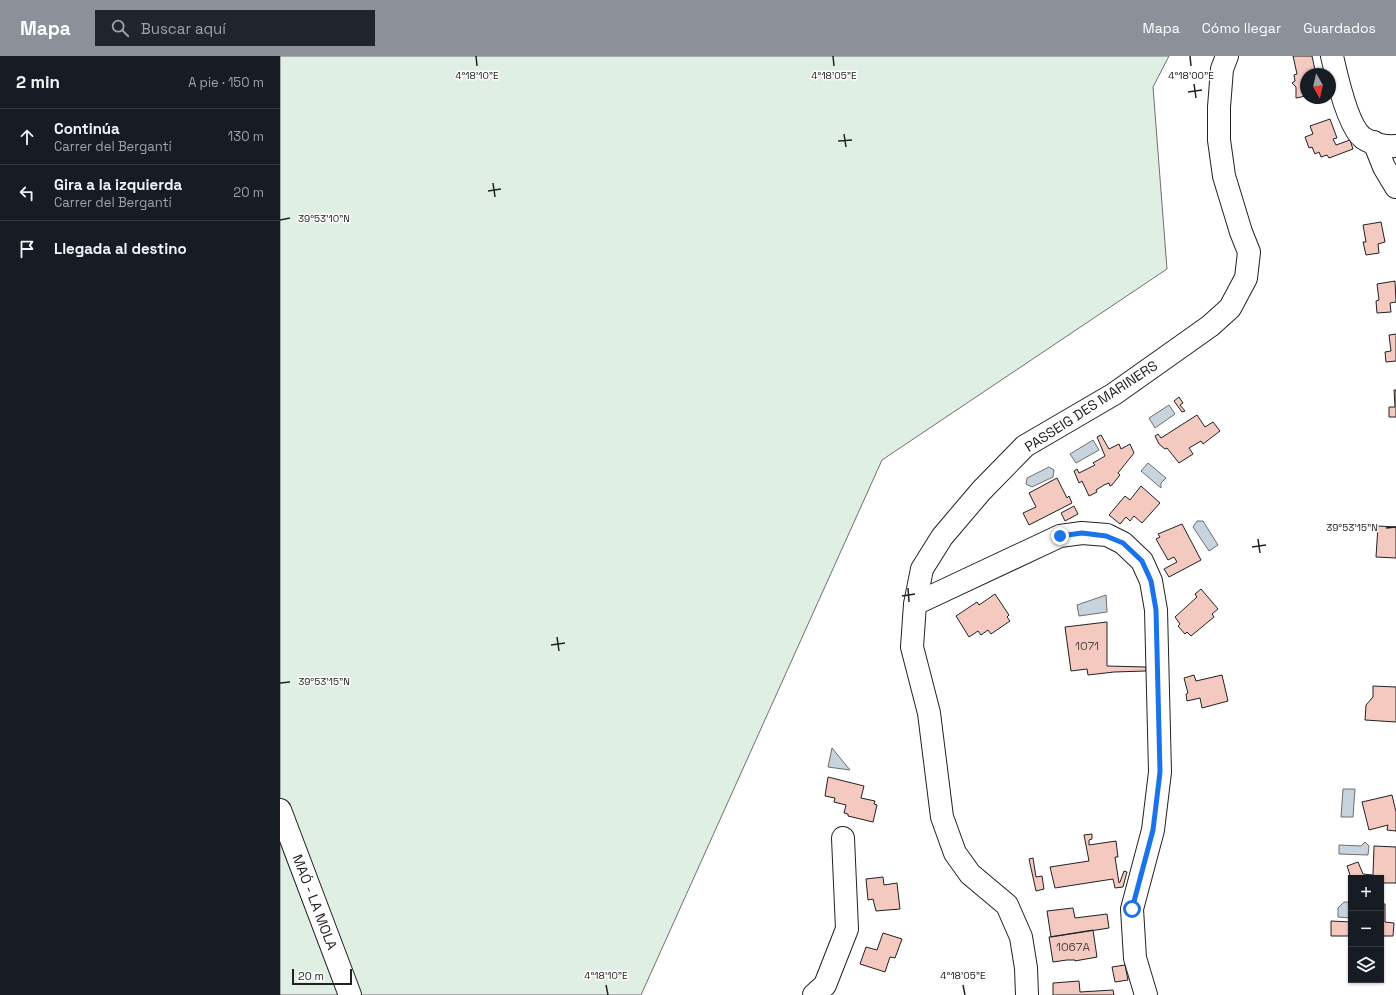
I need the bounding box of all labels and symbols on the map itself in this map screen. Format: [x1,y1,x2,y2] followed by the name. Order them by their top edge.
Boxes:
[1300,68,1336,104] north arrow
[455,69,499,82] text: 4°18'10"E
[811,69,857,82] text: 4°18'05"E
[1168,69,1214,82] text: 4°18'00"E
[298,212,350,225] text: 39°53'10"N
[1021,356,1161,456] street label: PASSEIG DES MARINERS
[1326,521,1378,534] text: 39°53'15"N
[1051,527,1069,545] route end
[1075,638,1099,654] house number: 1071
[298,675,350,688] text: 39°53'15"N
[289,852,342,952] street label: MAÓ - LA MOLA
[1123,900,1141,918] route start
[1056,939,1091,955] house number: 1067A
[292,967,352,986] scale bar
[584,969,628,982] text: 4°18'10"E
[940,969,986,982] text: 4°18'05"E

